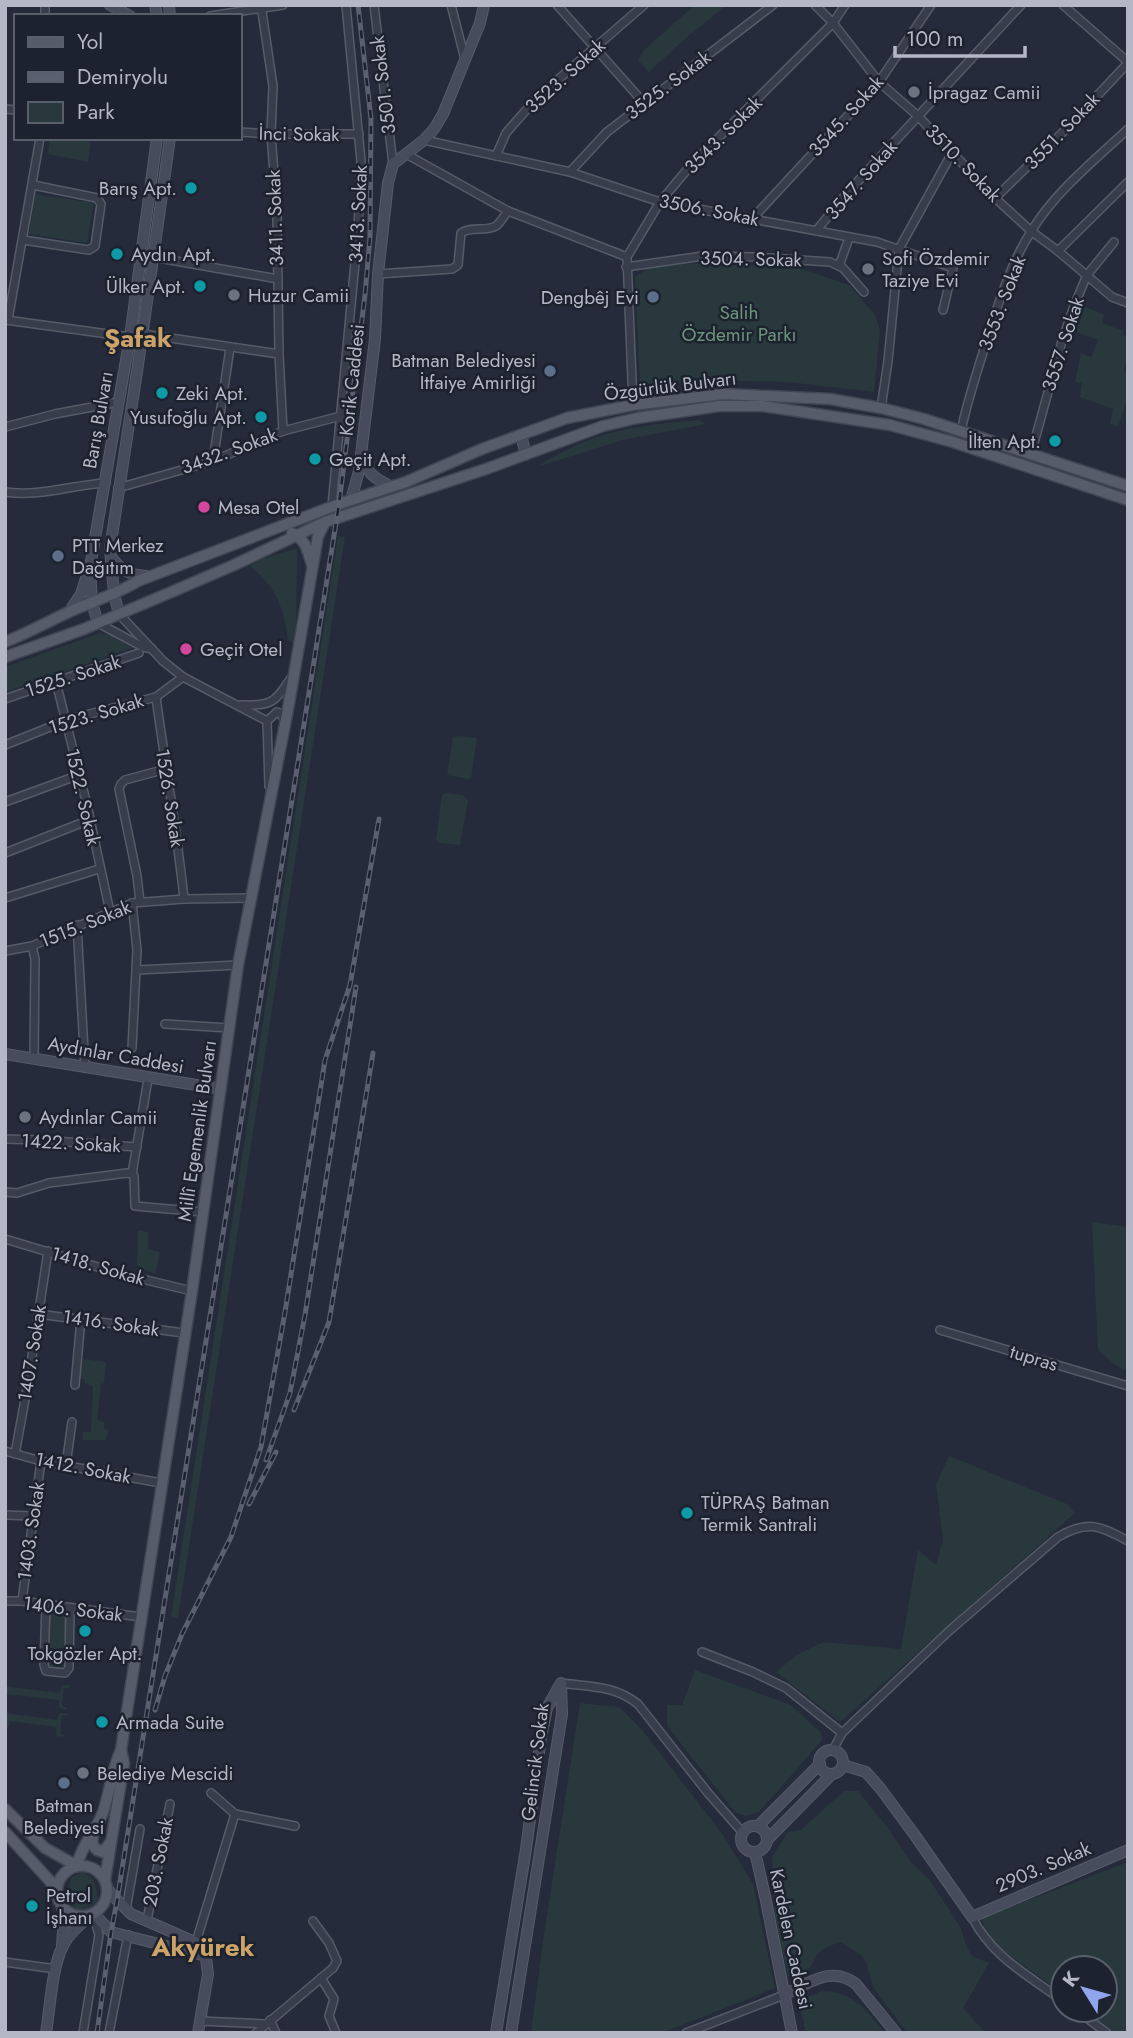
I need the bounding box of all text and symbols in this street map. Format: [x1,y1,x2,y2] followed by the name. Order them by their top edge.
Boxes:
[14,14,242,140] legend
[895,14,1024,58] scale bar
[906,24,963,54] text: 100 m
[77,27,103,57] text: Yol
[519,32,612,120] street label: 3523. Sokak
[363,34,402,136] street label: 3501. Sokak
[620,44,717,126] street label: 3525. Sokak
[77,62,168,92] text: Demiryolu
[802,69,890,163] street label: 3545. Sokak
[928,79,1040,106] place label: İpragaz Camii
[906,84,922,100] marker: İpragaz Camii
[1018,86,1106,176] street label: 3551. Sokak
[678,90,768,180] street label: 3543. Sokak
[77,97,115,127] text: Park
[919,118,1008,208] street label: 3510. Sokak
[258,120,340,148] street label: İnci Sokak
[819,134,904,226] street label: 3547. Sokak
[342,164,374,264] street label: 3413. Sokak
[260,169,290,267] street label: 3411. Sokak
[99,175,177,202] place label: Barış Apt.
[183,180,199,196] marker: Barış Apt.
[657,187,762,233] street label: 3506. Sokak
[131,241,216,268] place label: Aydın Apt.
[700,245,803,273] street label: 3504. Sokak
[882,245,990,294] place label: Sofi Özdemir Taziye Evi
[109,246,125,262] marker: Aydın Apt.
[971,251,1033,354] street label: 3553. Sokak
[860,261,876,277] marker: Sofi Özdemir Taziye Evi
[106,273,186,300] place label: Ülker Apt.
[192,278,208,294] marker: Ülker Apt.
[248,282,349,309] place label: Huzur Camii
[541,284,639,311] place label: Dengbêj Evi
[226,287,242,303] marker: Huzur Camii
[645,289,661,305] marker: Dengbêj Evi
[1035,293,1091,395] street label: 3557. Sokak
[681,299,797,348] park label: Salih Özdemir Parkı
[104,319,172,357] district label: Şafak
[333,323,371,437] street label: Korik Caddesi
[391,347,536,396] place label: Batman Belediyesi İtfaiye Amirliği
[542,363,558,379] marker: Batman Belediyesi İtfaiye Amirliği
[602,364,738,408] street label: Özgürlük Bulvarı
[76,369,120,471] street label: Barış Bulvarı
[176,380,248,407] place label: Zeki Apt.
[154,385,170,401] marker: Zeki Apt.
[130,404,247,431] place label: Yusufoğlu Apt.
[253,409,269,425] marker: Yusufoğlu Apt.
[177,421,282,481] street label: 3432. Sokak
[968,428,1041,455] place label: İlten Apt.
[1047,433,1063,449] marker: İlten Apt.
[329,446,411,473] place label: Geçit Apt.
[307,451,323,467] marker: Geçit Apt.
[218,494,299,521] place label: Mesa Otel
[196,499,212,515] marker: Mesa Otel
[72,532,164,581] place label: PTT Merkez Dağıtım
[50,548,66,564] marker: PTT Merkez Dağıtım
[200,636,283,663] place label: Geçit Otel
[178,641,194,657] marker: Geçit Otel
[22,648,125,704] street label: 1525. Sokak
[45,687,148,741] street label: 1523. Sokak
[59,746,107,849] street label: 1522. Sokak
[149,747,191,850] street label: 1526. Sokak
[35,893,135,955] street label: 1515. Sokak
[46,1030,186,1080] street label: Aydınlar Caddesi
[171,1039,223,1223] street label: Millî Egemenlik Bulvarı
[39,1104,157,1131] place label: Aydınlar Camii
[17,1109,33,1125] marker: Aydınlar Camii
[21,1127,122,1159] street label: 1422. Sokak
[48,1240,149,1292] street label: 1418. Sokak
[11,1302,53,1403] street label: 1407. Sokak
[61,1303,162,1343] street label: 1416. Sokak
[1007,1338,1062,1378] street label: tupras
[33,1445,134,1491] street label: 1412. Sokak
[11,1479,51,1582] street label: 1403. Sokak
[701,1489,830,1538] place label: TÜPRAŞ Batman Termik Santrali
[679,1505,695,1521] marker: TÜPRAŞ Batman Termik Santrali
[22,1590,125,1629] street label: 1406. Sokak
[77,1623,93,1639] marker: Tokgözler Apt.
[27,1640,143,1667] place label: Tokgözler Apt.
[514,1701,556,1822] street label: Gelincik Sokak
[116,1709,225,1736] place label: Armada Suite
[94,1714,110,1730] marker: Armada Suite
[97,1760,234,1787] place label: Belediye Mescidi
[75,1765,91,1781] marker: Belediye Mescidi
[56,1775,72,1791] marker: Batman Belediyesi
[24,1792,104,1841] place label: Batman Belediyesi
[136,1814,180,1909] street label: 203. Sokak
[991,1835,1095,1899] street label: 2903. Sokak
[763,1866,819,2012] street label: Kardelen Caddesi
[46,1882,92,1931] place label: Petrol İşhanı
[24,1898,40,1914] marker: Petrol İşhanı
[150,1928,255,1966] district label: Akyürek
[1049,1954,1119,2024] north arrow
[1056,1965,1086,1992] text: K

